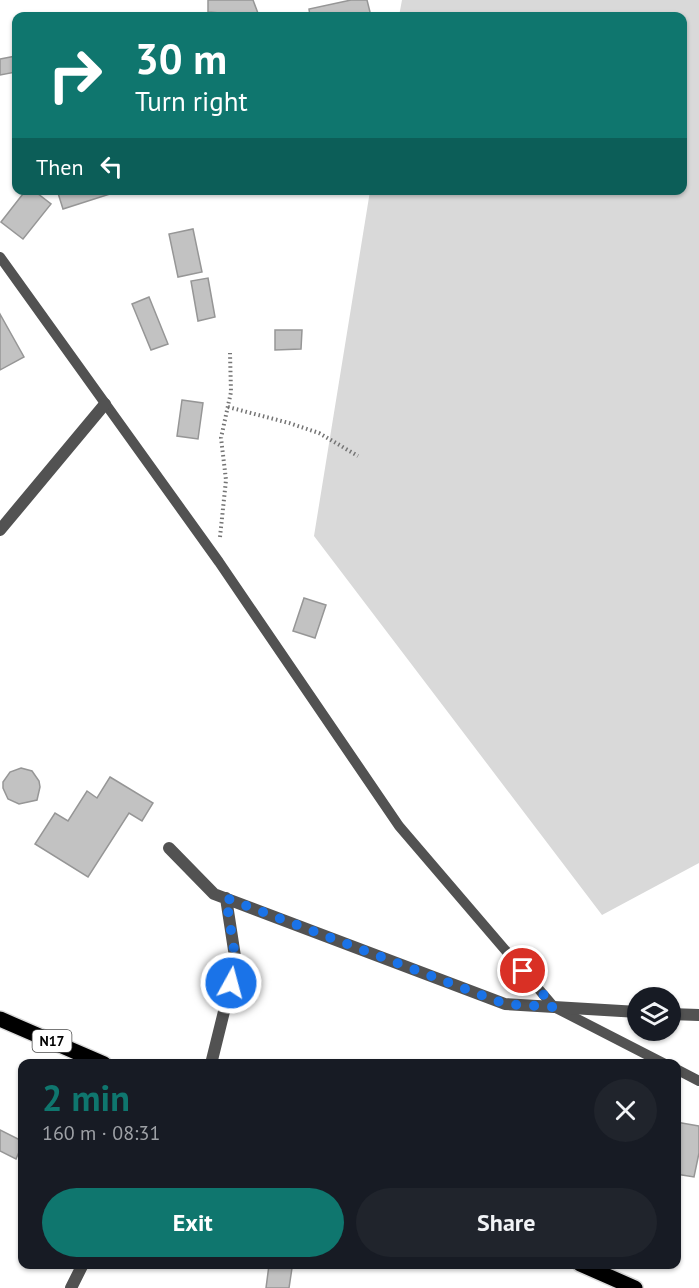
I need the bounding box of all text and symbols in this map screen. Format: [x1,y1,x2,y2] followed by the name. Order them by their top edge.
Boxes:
[135,31,227,86] text: 30 m
[36,36,114,114] icon: right
[135,84,248,118] text: Turn right
[95,150,128,183] icon: left
[36,153,83,181] text: Then
[497,945,548,996] pin
[199,951,263,1015] position arrow
[506,954,539,987] icon: arrive
[627,987,681,1041] map controls
[627,987,681,1041] button: layers
[32,1030,72,1052] road number: N17
[42,1074,130,1121] text: 2 min
[594,1079,657,1142] button: close
[42,1120,160,1146] text: 160 m · 08:31
[42,1188,344,1257] button: Exit
[356,1188,657,1257] button: Share

